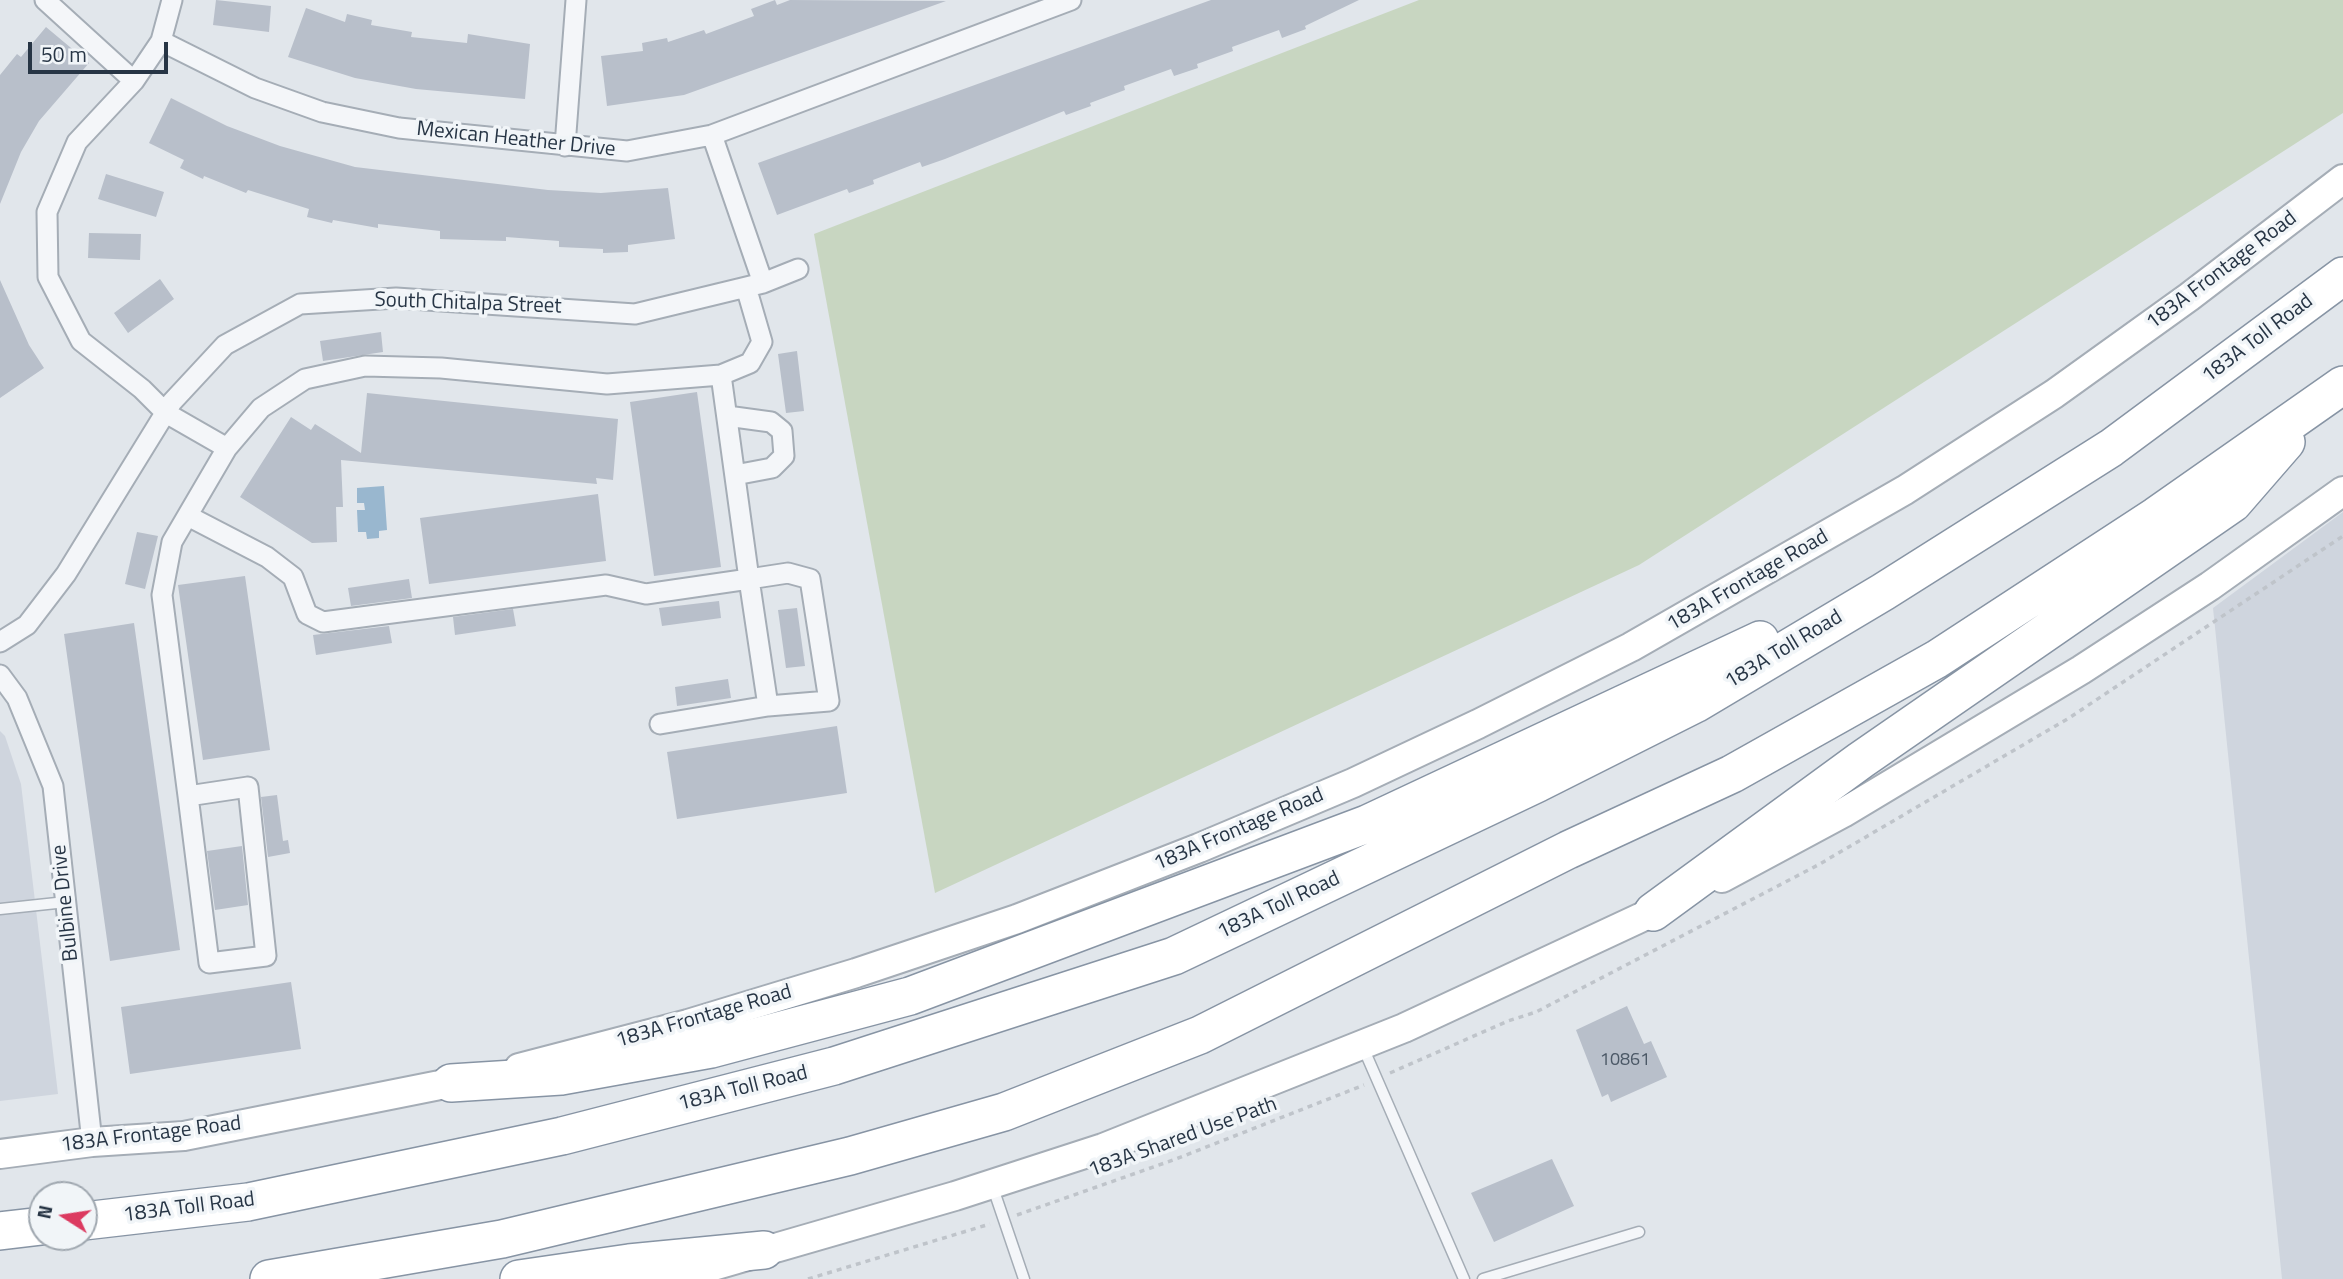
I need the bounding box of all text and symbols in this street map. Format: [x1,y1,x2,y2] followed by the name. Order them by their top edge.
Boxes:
[32,28,172,72] scale bar
[41,38,87,70] text: 50 m
[415,117,617,163] street label: Mexican Heather Drive
[2142,206,2302,336] street label: 183A Frontage Road
[374,288,562,320] street label: South Chitalpa Street
[2198,289,2318,389] street label: 183A Toll Road
[1663,525,1833,637] street label: 183A Frontage Road
[1721,605,1847,695] street label: 183A Toll Road
[1150,783,1328,877] street label: 183A Frontage Road
[47,843,85,963] street label: Bulbine Drive
[1214,867,1344,945] street label: 183A Toll Road
[613,980,795,1054] street label: 183A Frontage Road
[1600,1050,1650,1072] house number: 10861
[676,1061,810,1117] street label: 183A Toll Road
[1085,1092,1281,1184] street label: 183A Shared Use Path
[59,1111,243,1159] street label: 183A Frontage Road
[28,1181,98,1251] north arrow
[122,1187,256,1229] street label: 183A Toll Road
[28,1202,59,1221] text: N

